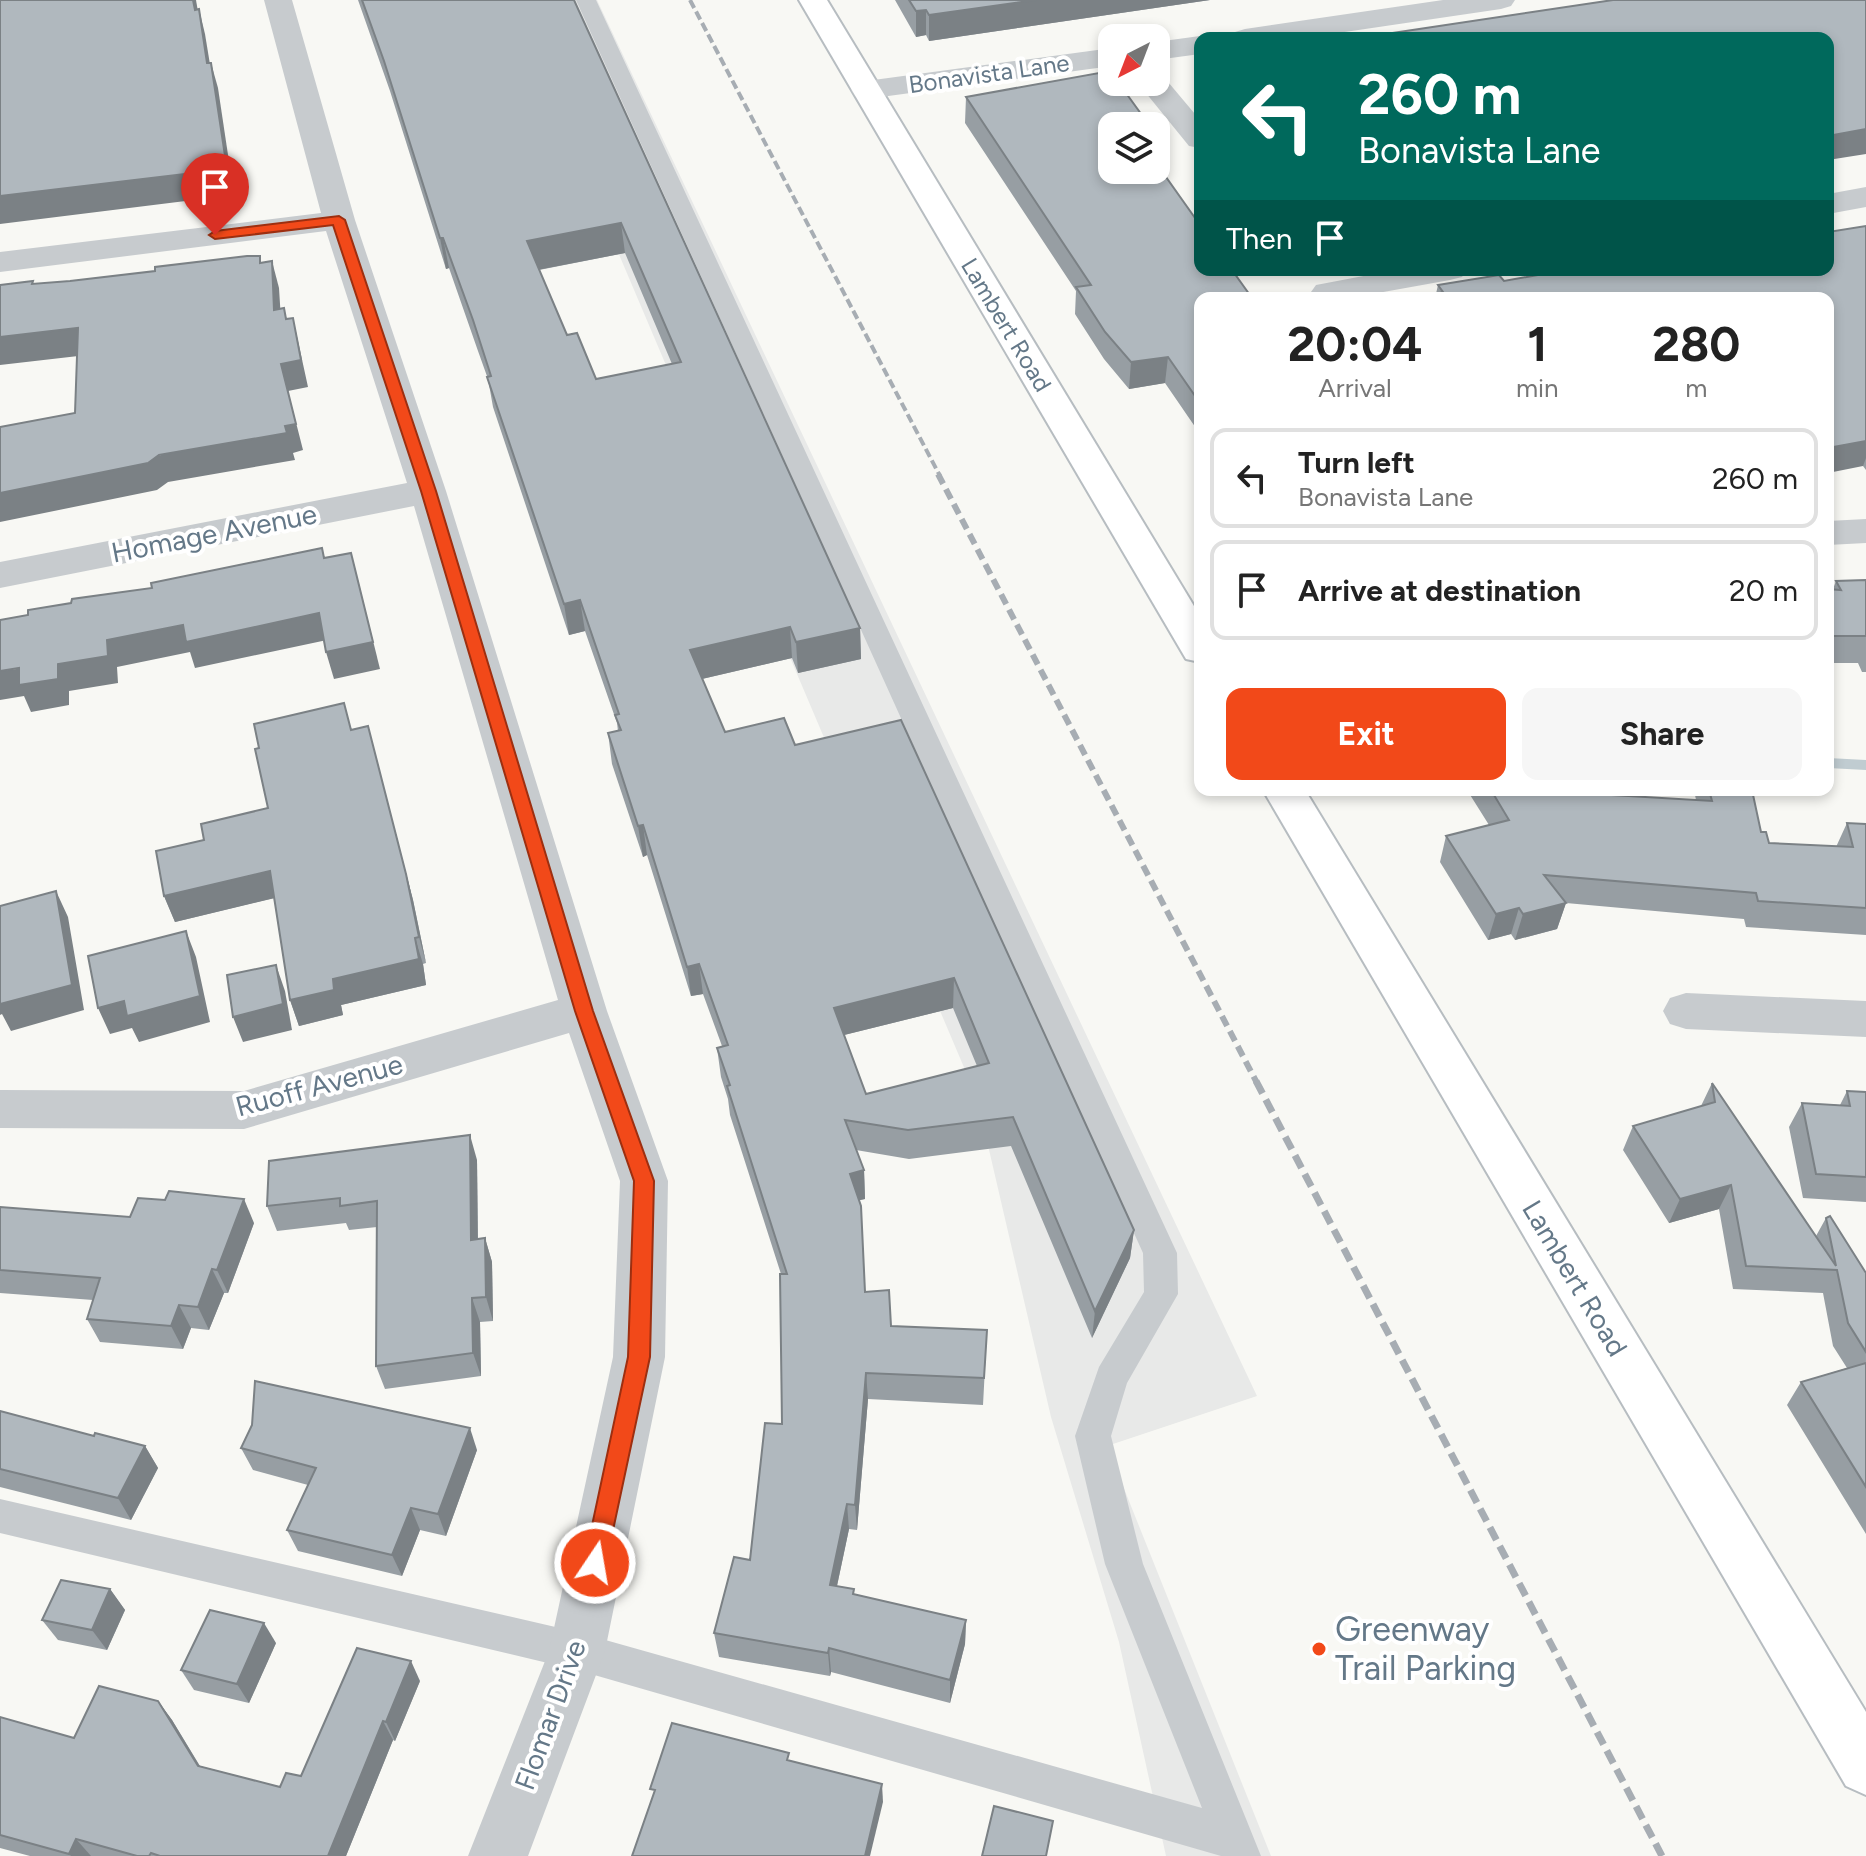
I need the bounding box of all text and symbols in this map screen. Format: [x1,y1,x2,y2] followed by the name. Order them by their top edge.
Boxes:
[1098,24,1170,96] north arrow
[1098,24,1170,184] map controls
[907,48,1071,99] street label: Bonavista Lane
[1358,61,1521,128] text: 260 m
[1226,64,1330,168] icon: left
[1098,112,1170,184] button: layers
[1358,129,1601,172] text: Bonavista Lane
[181,153,249,235] pin
[193,165,237,209] icon: arrive
[1308,216,1352,260] icon: arrive
[1226,220,1292,257] text: Then
[955,253,1058,397] street label: Lambert Road
[1288,315,1422,373] text: 20:04
[1527,315,1547,373] text: 1
[1652,315,1740,373] text: 280
[1318,372,1392,404] text: Arrival
[1516,372,1559,404] text: min
[1685,372,1707,404] text: m
[1298,444,1415,481] text: Turn left
[1230,456,1274,500] icon: left
[1712,460,1798,497] text: 260 m
[1298,481,1473,513] text: Bonavista Lane
[108,496,320,570] street label: Homage Avenue
[1230,568,1274,612] icon: arrive
[1298,572,1581,609] text: Arrive at destination
[1729,572,1798,609] text: 20 m
[1226,688,1506,780] button: Exit
[1522,688,1802,780] button: Share
[232,1046,406,1124] street label: Ruoff Avenue
[1515,1194,1635,1362] street label: Lambert Road
[553,1521,637,1605] position arrow
[1335,1609,1516,1689] place label: Greenway Trail Parking
[507,1635,593,1795] street label: Flomar Drive
[1310,1640,1328,1658] marker: Greenway Trail Parking

